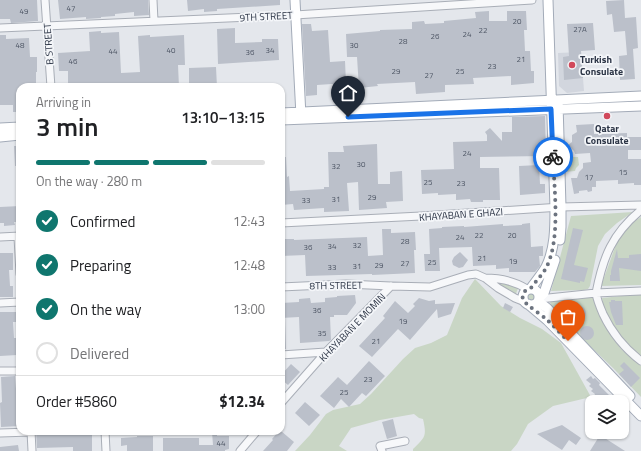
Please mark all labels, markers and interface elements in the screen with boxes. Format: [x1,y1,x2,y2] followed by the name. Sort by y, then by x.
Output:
[67,2,75,14] house number: 47
[20,5,29,17] house number: 49
[239,8,294,25] street label: 9TH STREET
[513,15,522,27] house number: 20
[40,22,57,65] street label: B STREET
[573,23,587,35] house number: 27A
[479,24,487,36] house number: 22
[463,28,472,40] house number: 24
[431,30,440,42] house number: 26
[399,35,408,47] house number: 28
[16,39,25,51] house number: 48
[350,39,359,51] house number: 30
[167,44,176,56] house number: 40
[266,44,275,56] house number: 34
[109,45,118,57] house number: 44
[246,46,255,58] house number: 36
[580,52,623,79] place label: Turkish Consulate
[517,53,525,65] house number: 21
[69,55,78,67] house number: 46
[488,60,496,72] house number: 23
[567,60,577,70] marker: Turkish Consulate
[392,65,401,77] house number: 29
[456,65,465,77] house number: 25
[425,69,433,81] house number: 27
[331,76,365,117] pin
[337,82,359,104] icon: home
[36,92,91,112] text: Arriving in
[181,106,265,129] text: 13:10–13:15
[36,107,99,146] text: 3 min
[602,111,612,121] marker: Qatar Consulate
[586,121,629,148] place label: Qatar Consulate
[533,137,573,177] courier
[542,146,564,168] icon: bike
[463,147,472,159] house number: 24
[357,158,366,170] house number: 30
[332,160,340,172] house number: 32
[619,166,628,178] house number: 15
[36,171,142,191] text: On the way · 280 m
[585,171,593,183] house number: 17
[424,176,433,188] house number: 25
[457,177,465,189] house number: 23
[368,191,377,203] house number: 29
[332,193,340,205] house number: 31
[302,194,310,206] house number: 33
[419,204,504,225] street label: KHAYABAN E GHAZI
[36,210,58,232] icon: check
[70,210,135,233] text: Confirmed
[233,211,265,231] text: 12:43
[475,229,483,241] house number: 22
[508,229,517,241] house number: 20
[456,231,465,243] house number: 24
[401,235,410,247] house number: 28
[353,239,361,251] house number: 32
[328,240,337,252] house number: 34
[304,241,313,253] house number: 36
[478,252,486,264] house number: 21
[36,254,58,276] icon: check
[70,254,131,277] text: Preparing
[233,255,265,275] text: 12:48
[509,255,518,267] house number: 19
[428,256,437,268] house number: 25
[401,257,409,269] house number: 27
[375,259,384,271] house number: 29
[353,260,361,272] house number: 31
[328,261,336,273] house number: 33
[309,278,363,293] street label: 8TH STREET
[316,290,389,365] street label: KHAYABAN E MOMIN
[36,298,58,320] icon: check
[70,298,142,321] text: On the way
[233,299,265,319] text: 13:00
[551,300,585,341] pin
[313,304,322,316] house number: 36
[557,306,579,328] icon: bag
[399,315,408,327] house number: 19
[318,327,327,339] house number: 35
[372,335,380,347] house number: 21
[70,342,129,365] text: Delivered
[364,373,372,385] house number: 23
[340,386,349,398] house number: 25
[36,390,117,413] text: Order #5860
[219,390,265,413] text: $12.34
[585,395,629,439] map controls
[585,395,629,439] button: layers
[217,437,226,449] house number: 44

